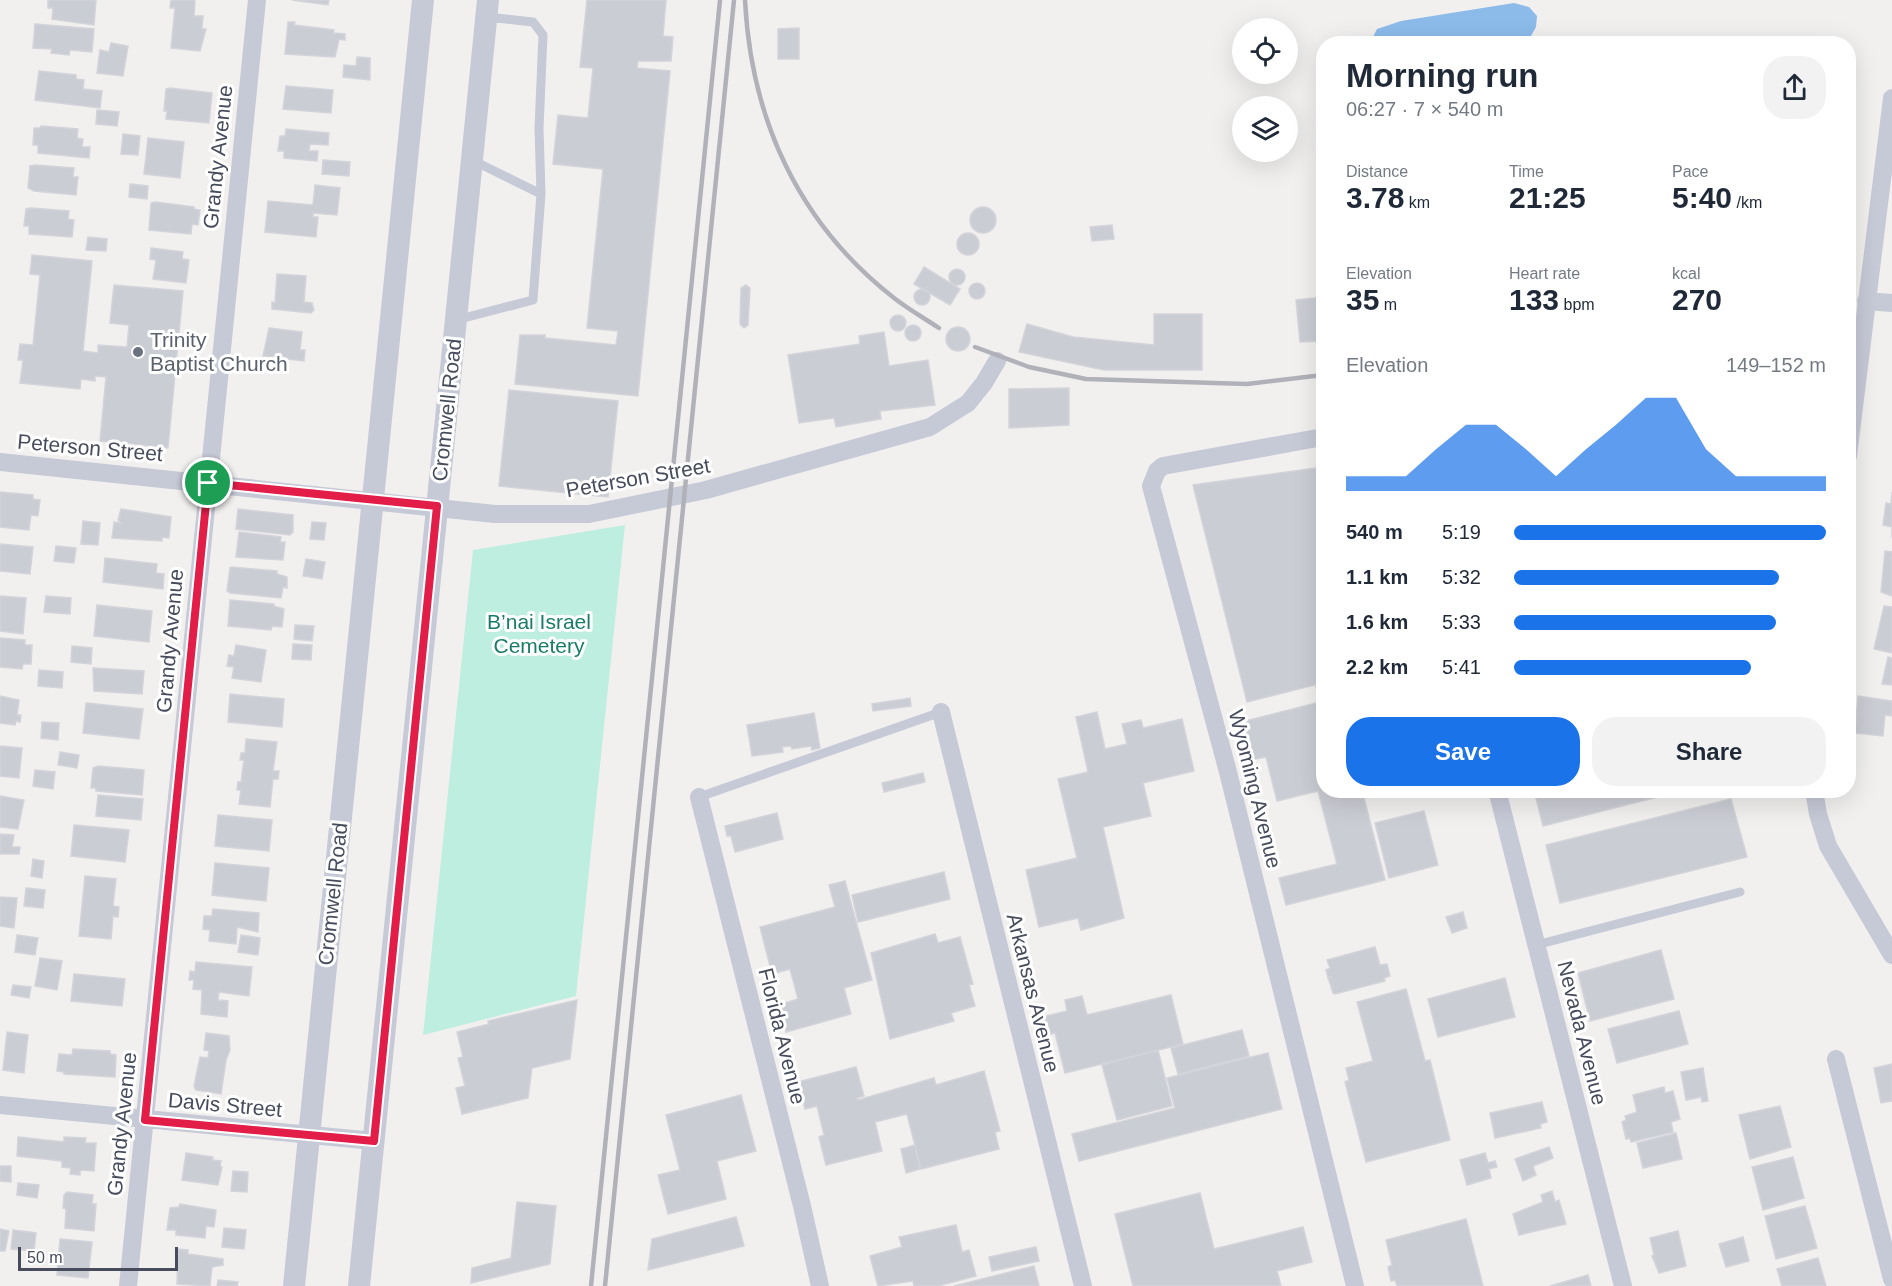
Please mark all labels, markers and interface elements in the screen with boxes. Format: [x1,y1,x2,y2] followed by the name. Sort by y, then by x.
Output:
[1232,18,1298,162] map controls
[1232,18,1298,84] button: locate
[1763,56,1826,119] button: share
[1346,57,1538,94] text: Morning run
[199,84,236,230] street label: Grandy Avenue
[1232,96,1298,162] button: layers
[1346,98,1503,120] text: 06:27 · 7 × 540 m
[1346,163,1408,180] text: Distance
[1509,163,1544,180] text: Time
[1672,163,1708,180] text: Pace
[1346,181,1404,214] text: 3.78
[1509,181,1586,214] text: 21:25
[1672,181,1732,214] text: 5:40
[1404,194,1430,211] text: km
[1732,194,1762,211] text: /km
[1346,265,1412,282] text: Elevation
[1509,265,1580,282] text: Heart rate
[1672,265,1700,282] text: kcal
[1346,283,1379,316] text: 35
[1509,283,1559,316] text: 133
[1672,283,1722,316] text: 270
[1379,296,1397,313] text: m
[1559,296,1595,313] text: bpm
[150,328,288,375] place label: Trinity Baptist Church
[428,337,465,483] street label: Cromwell Road
[131,345,145,359] marker: Trinity Baptist Church
[1346,354,1428,376] text: Elevation
[1726,354,1826,376] text: 149–152 m
[16,430,164,465] street label: Peterson Street
[564,453,712,502] street label: Peterson Street
[182,457,233,508] pin
[191,466,224,499] icon: arrive
[1346,521,1403,543] text: 540 m
[1442,521,1481,543] text: 5:19
[1346,566,1408,588] text: 1.1 km
[1442,566,1481,588] text: 5:32
[152,568,187,714] street label: Grandy Avenue
[487,610,591,657] park label: B’nai Israel Cemetery
[1346,611,1408,633] text: 1.6 km
[1442,611,1481,633] text: 5:33
[1346,656,1408,678] text: 2.2 km
[1442,656,1481,678] text: 5:41
[1225,707,1286,871] street label: Wyoming Avenue
[1346,717,1580,786] button: Save
[1592,717,1826,786] button: Share
[314,821,351,967] street label: Cromwell Road
[1003,911,1064,1075] street label: Arkansas Avenue
[1553,958,1612,1107] street label: Nevada Avenue
[754,965,811,1106] street label: Florida Avenue
[103,1051,140,1197] street label: Grandy Avenue
[167,1088,283,1121] street label: Davis Street
[18,1244,178,1272] scale bar
[27,1249,63,1266] text: 50 m

